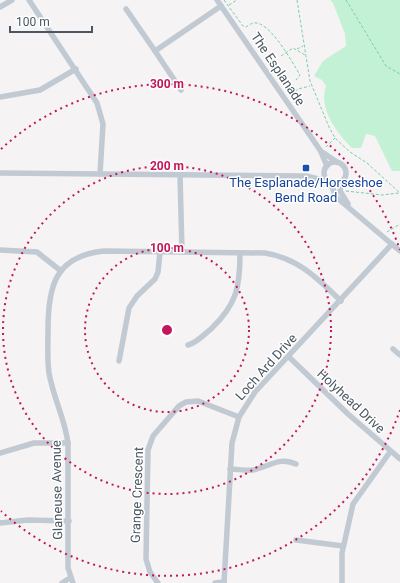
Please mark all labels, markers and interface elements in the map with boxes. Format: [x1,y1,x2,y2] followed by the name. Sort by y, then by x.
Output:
[10,8,92,34] scale bar
[16,15,50,29] text: 100 m
[248,30,308,109] street label: The Esplanade
[150,77,184,91] text: 300 m
[150,159,184,173] text: 200 m
[301,163,311,173] marker: The Esplanade/Horseshoe Bend Road
[229,175,383,205] place label: The Esplanade/Horseshoe Bend Road
[150,241,184,255] text: 100 m
[160,323,174,337] centre of rings
[232,331,300,403] street label: Loch Ard Drive
[314,366,388,436] street label: Holyhead Drive
[49,440,65,540] street label: Glaneuse Avenue
[128,447,146,543] street label: Grange Crescent

